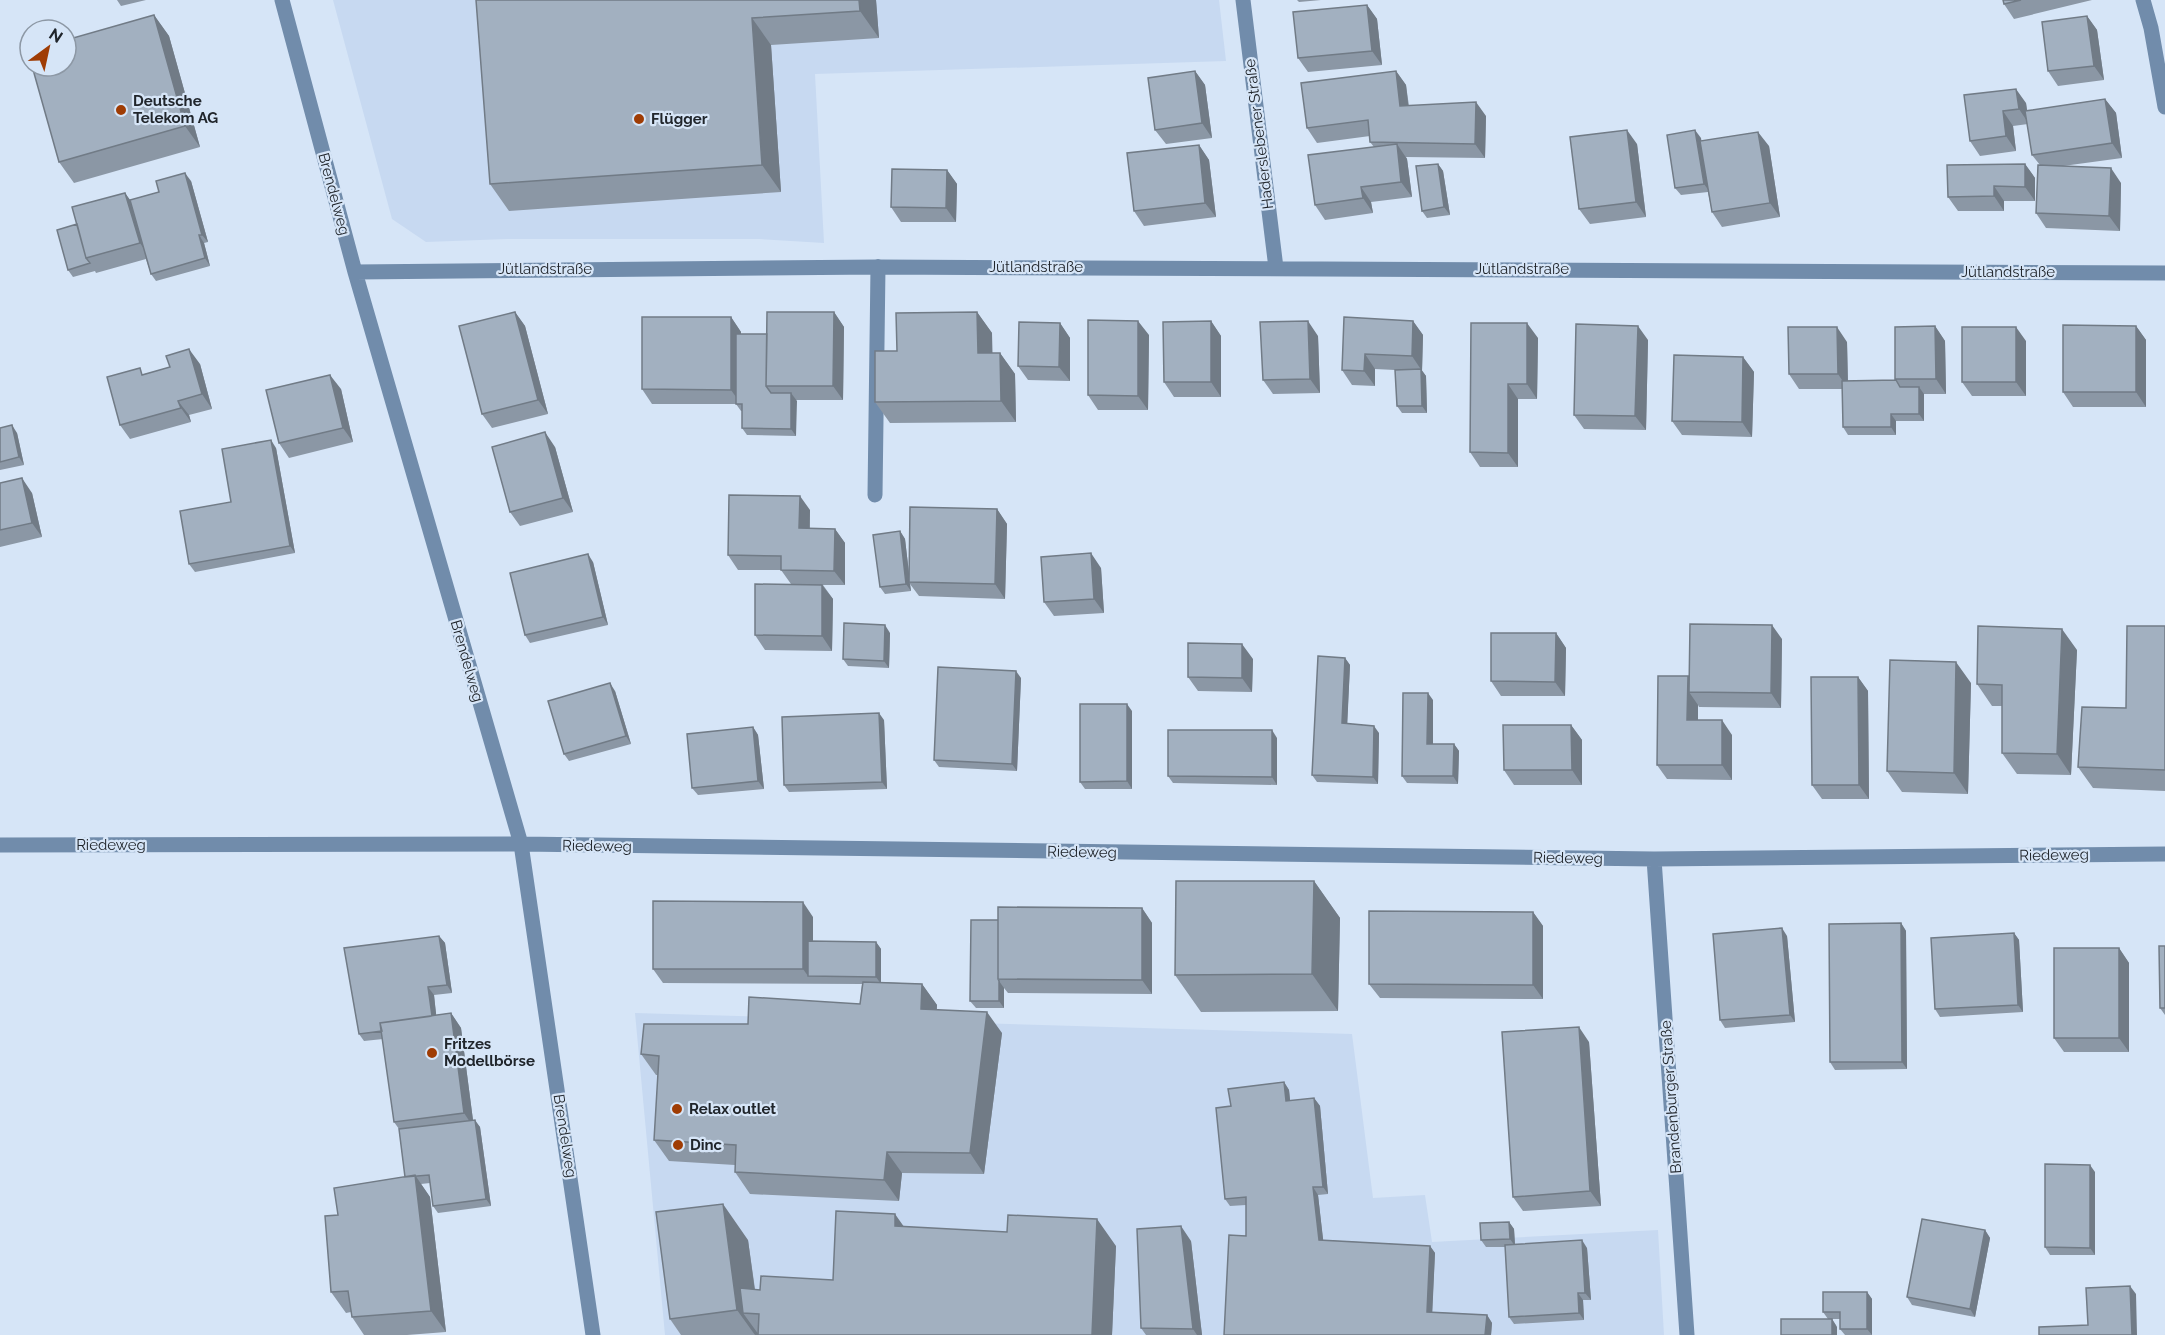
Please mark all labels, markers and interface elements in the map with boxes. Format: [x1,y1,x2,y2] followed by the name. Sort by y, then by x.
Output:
[18,18,78,78] north arrow
[46,25,66,47] text: N
[1241,58,1277,210] street label: Haderslebener Straße
[133,92,218,127] place label: Deutsche Telekom AG
[114,103,128,117] marker: Deutsche Telekom AG
[651,110,708,128] place label: Flügger
[632,112,646,126] marker: Flügger
[314,151,354,237] street label: Brendelweg
[989,258,1083,276] street label: Jütlandstraße
[498,260,592,278] street label: Jütlandstraße
[1475,260,1569,278] street label: Jütlandstraße
[1961,263,2055,281] street label: Jütlandstraße
[447,618,487,704] street label: Brendelweg
[76,836,146,854] street label: Riedeweg
[562,836,632,856] street label: Riedeweg
[1047,842,1117,862] street label: Riedeweg
[2019,845,2089,865] street label: Riedeweg
[1533,848,1603,868] street label: Riedeweg
[1657,1020,1685,1174] street label: Brandenburger Straße
[444,1035,535,1070] place label: Fritzes Modellbörse
[425,1046,439,1060] marker: Fritzes Modellbörse
[549,1093,581,1179] street label: Brendelweg
[689,1100,776,1118] place label: Relax outlet
[670,1102,684,1116] marker: Relax outlet
[690,1136,723,1154] place label: Dinc
[671,1138,685,1152] marker: Dinc

